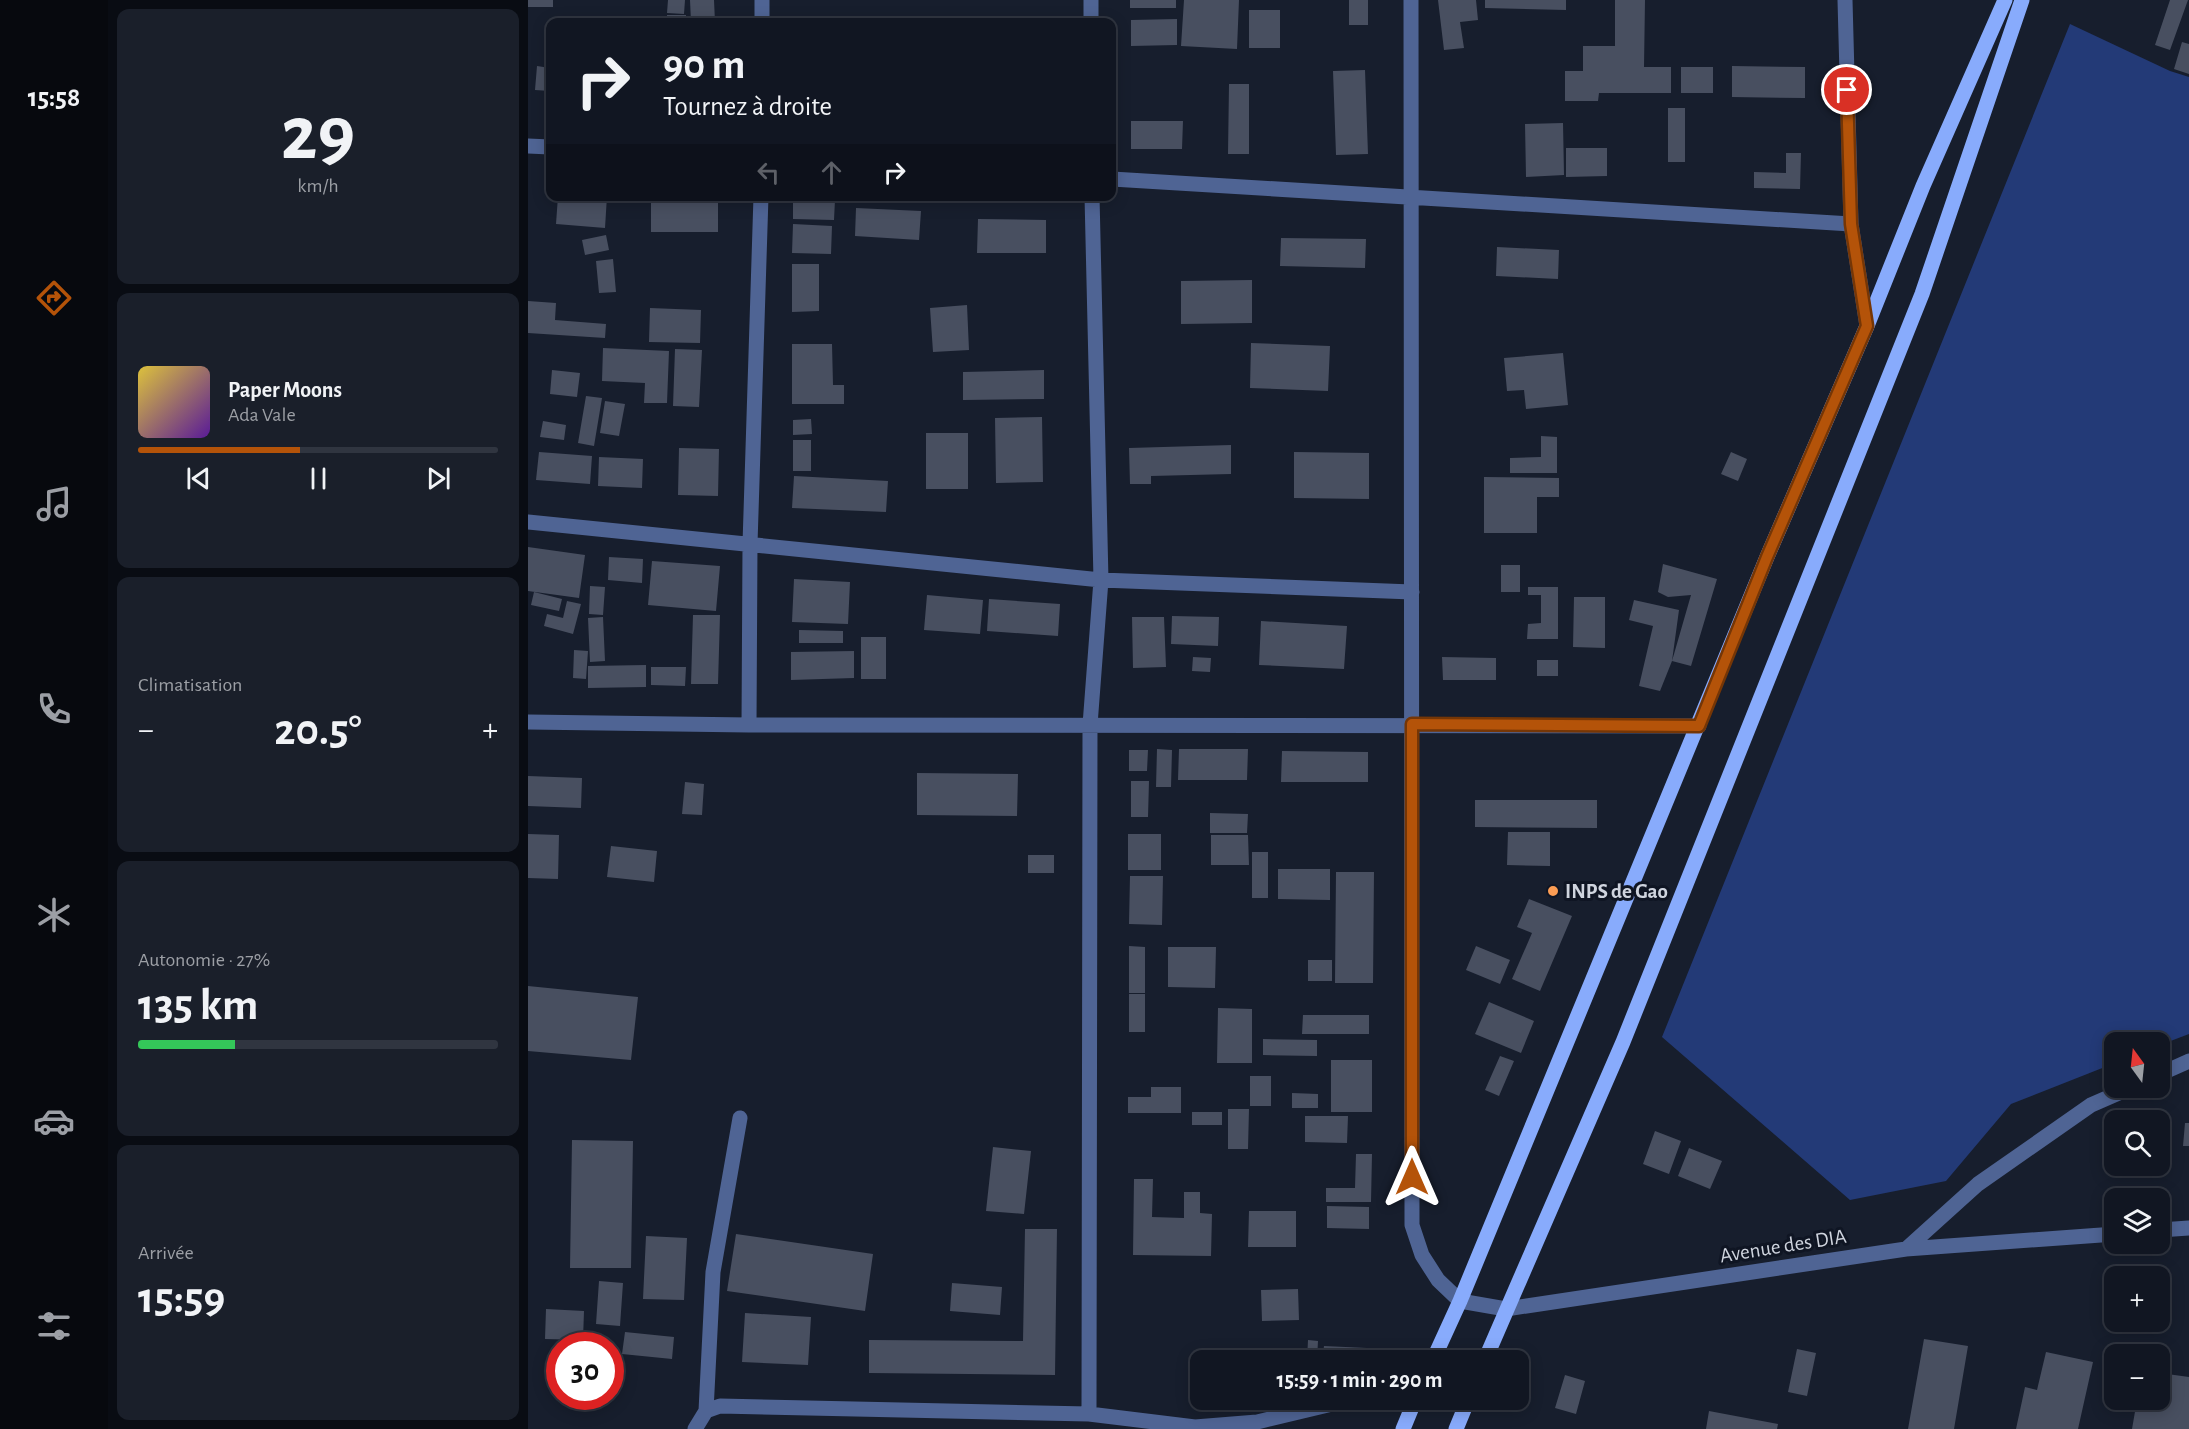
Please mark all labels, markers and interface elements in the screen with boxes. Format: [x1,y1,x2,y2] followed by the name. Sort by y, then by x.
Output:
[564,42,642,120] icon: right
[663,44,745,86] text: 90 m
[1821,64,1872,115] pin
[1830,73,1863,106] icon: arrive
[28,84,80,111] text: 15:58
[663,93,832,120] text: Tournez à droite
[281,96,355,174] text: 29
[752,156,785,189] icon: left
[815,156,848,189] icon: ahead
[878,156,911,189] icon: right
[297,176,339,196] text: km/h
[33,277,75,319] icon: directions
[228,379,342,401] text: Paper Moons
[228,405,296,425] text: Ada Vale
[182,462,215,495] icon: previous
[302,462,335,495] icon: pause
[422,462,455,495] icon: next
[33,483,75,525] icon: music
[138,675,242,695] text: Climatisation
[33,688,75,730] icon: phone
[274,708,362,753] text: 20.5°
[138,714,154,747] text: −
[482,714,498,747] text: +
[1565,881,1668,902] place label: INPS de Gao
[1546,884,1560,898] marker: INPS de Gao
[33,894,75,936] icon: climate
[138,950,270,970] text: Autonomie · 27%
[138,983,258,1028] text: 135 km
[2104,1032,2170,1098] north arrow
[2104,1032,2170,1410] map controls
[33,1100,75,1142] icon: car
[2104,1110,2170,1176] button: search
[1380,1145,1444,1209] position arrow
[2104,1188,2170,1254] button: layers
[1718,1226,1848,1266] street label: Avenue des DIA
[138,1243,194,1263] text: Arrivée
[2104,1266,2170,1332] button: +
[138,1276,225,1321] text: 15:59
[33,1305,75,1347] icon: filters
[546,1332,624,1410] speed limit sign: 30
[2104,1344,2170,1410] button: −
[1277,1369,1442,1391] text: 15:59 · 1 min · 290 m

